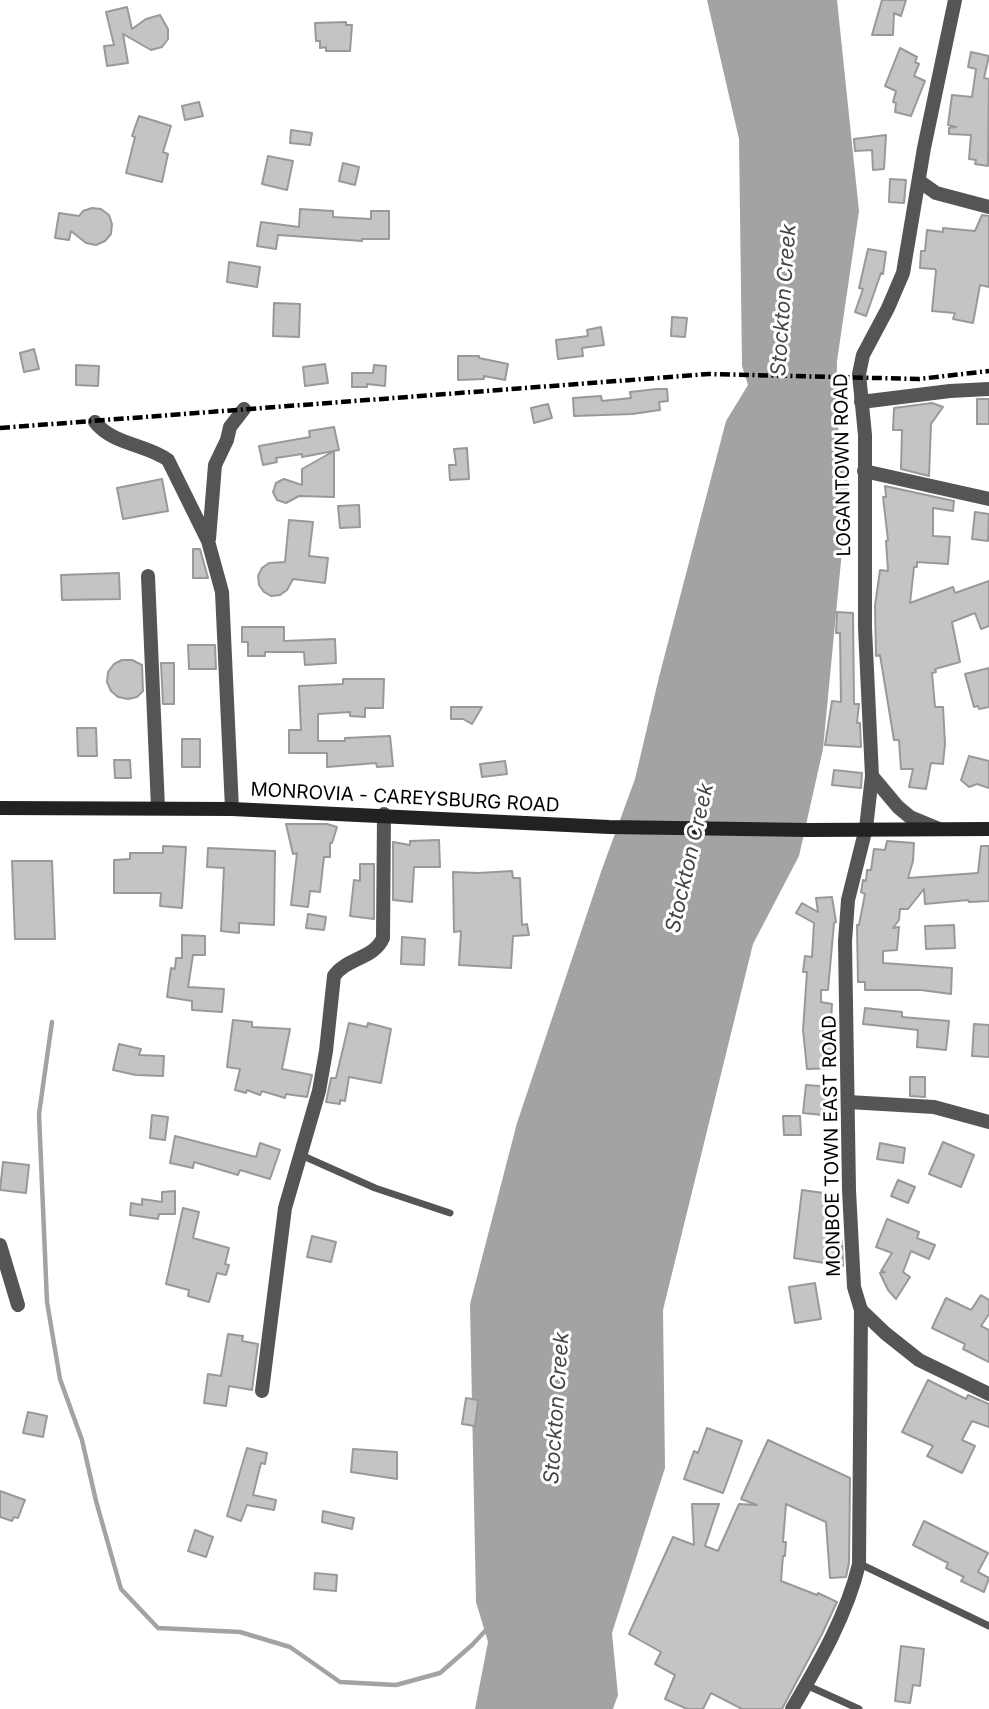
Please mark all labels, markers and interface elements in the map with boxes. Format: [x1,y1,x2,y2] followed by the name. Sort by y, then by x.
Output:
[766,223,802,377] water label: Stockton Creek
[830,373,856,557] street label: LOGANTOWN ROAD
[250,779,560,817] street label: MONROVIA - CAREYSBURG ROAD
[661,781,719,935] water label: Stockton Creek
[818,1015,846,1277] street label: MONBOE TOWN EAST ROAD
[539,1331,575,1485] water label: Stockton Creek

